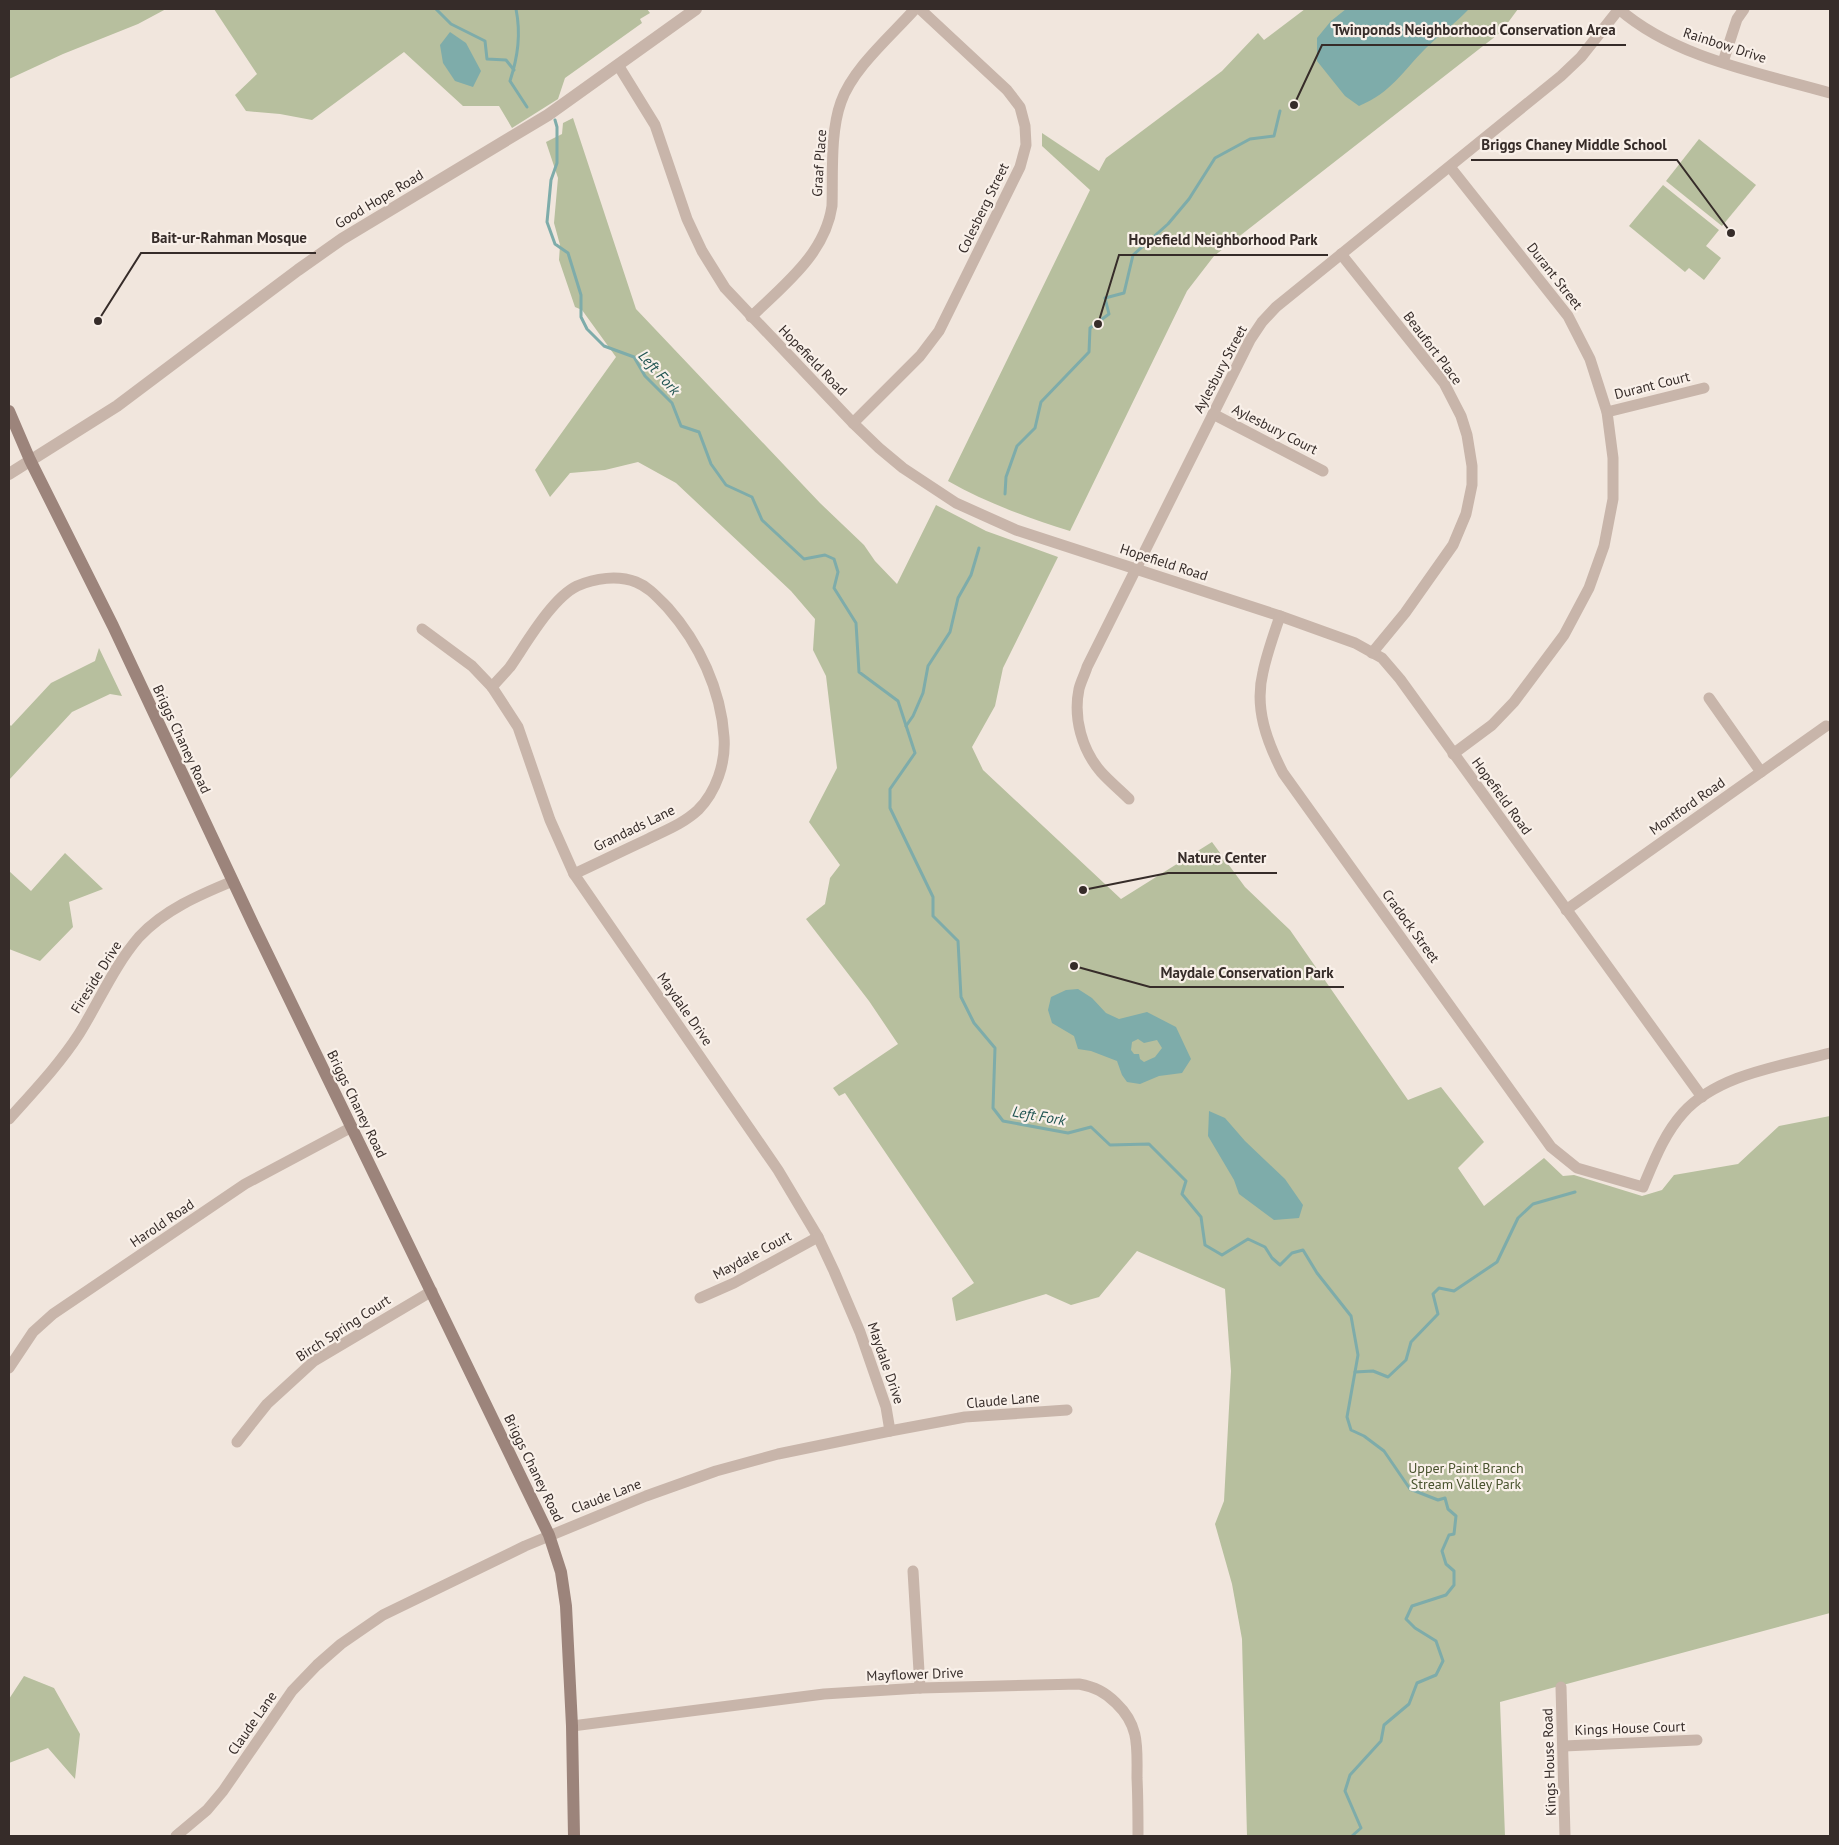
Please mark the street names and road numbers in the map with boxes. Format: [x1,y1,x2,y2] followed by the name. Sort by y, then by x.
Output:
[1681,23,1769,67] street label: Rainbow Drive
[808,129,830,197] street label: Graaf Place
[953,160,1013,256] street label: Colesberg Street
[332,166,426,232] street label: Good Hope Road
[1523,239,1587,313] street label: Durant Street
[1400,308,1466,388] street label: Beaufort Place
[775,321,851,399] street label: Hopefield Road
[1189,322,1251,416] street label: Aylesbury Street
[1612,367,1692,403] street label: Durant Court
[1229,400,1321,458] street label: Aylesbury Court
[1118,539,1210,585] street label: Hopefield Road
[149,682,215,796] street label: Briggs Chaney Road
[1468,754,1536,838] street label: Hopefield Road
[1646,773,1728,839] street label: Montford Road
[590,801,678,855] street label: Grandads Lane
[1378,886,1444,967] street label: Cradock Street
[67,937,125,1017] street label: Fireside Drive
[653,969,717,1049] street label: Maydale Drive
[323,1047,391,1161] street label: Briggs Chaney Road
[126,1195,198,1251] street label: Harold Road
[710,1227,795,1283] street label: Maydale Court
[292,1291,394,1365] street label: Birch Spring Court
[864,1320,908,1406] street label: Maydale Drive
[966,1388,1040,1412] street label: Claude Lane
[500,1411,568,1525] street label: Briggs Chaney Road
[568,1474,644,1518] street label: Claude Lane
[866,1663,964,1685] street label: Mayflower Drive
[224,1688,280,1758] street label: Claude Lane
[1538,1708,1560,1816] street label: Kings House Road
[1574,1717,1686,1739] street label: Kings House Court

